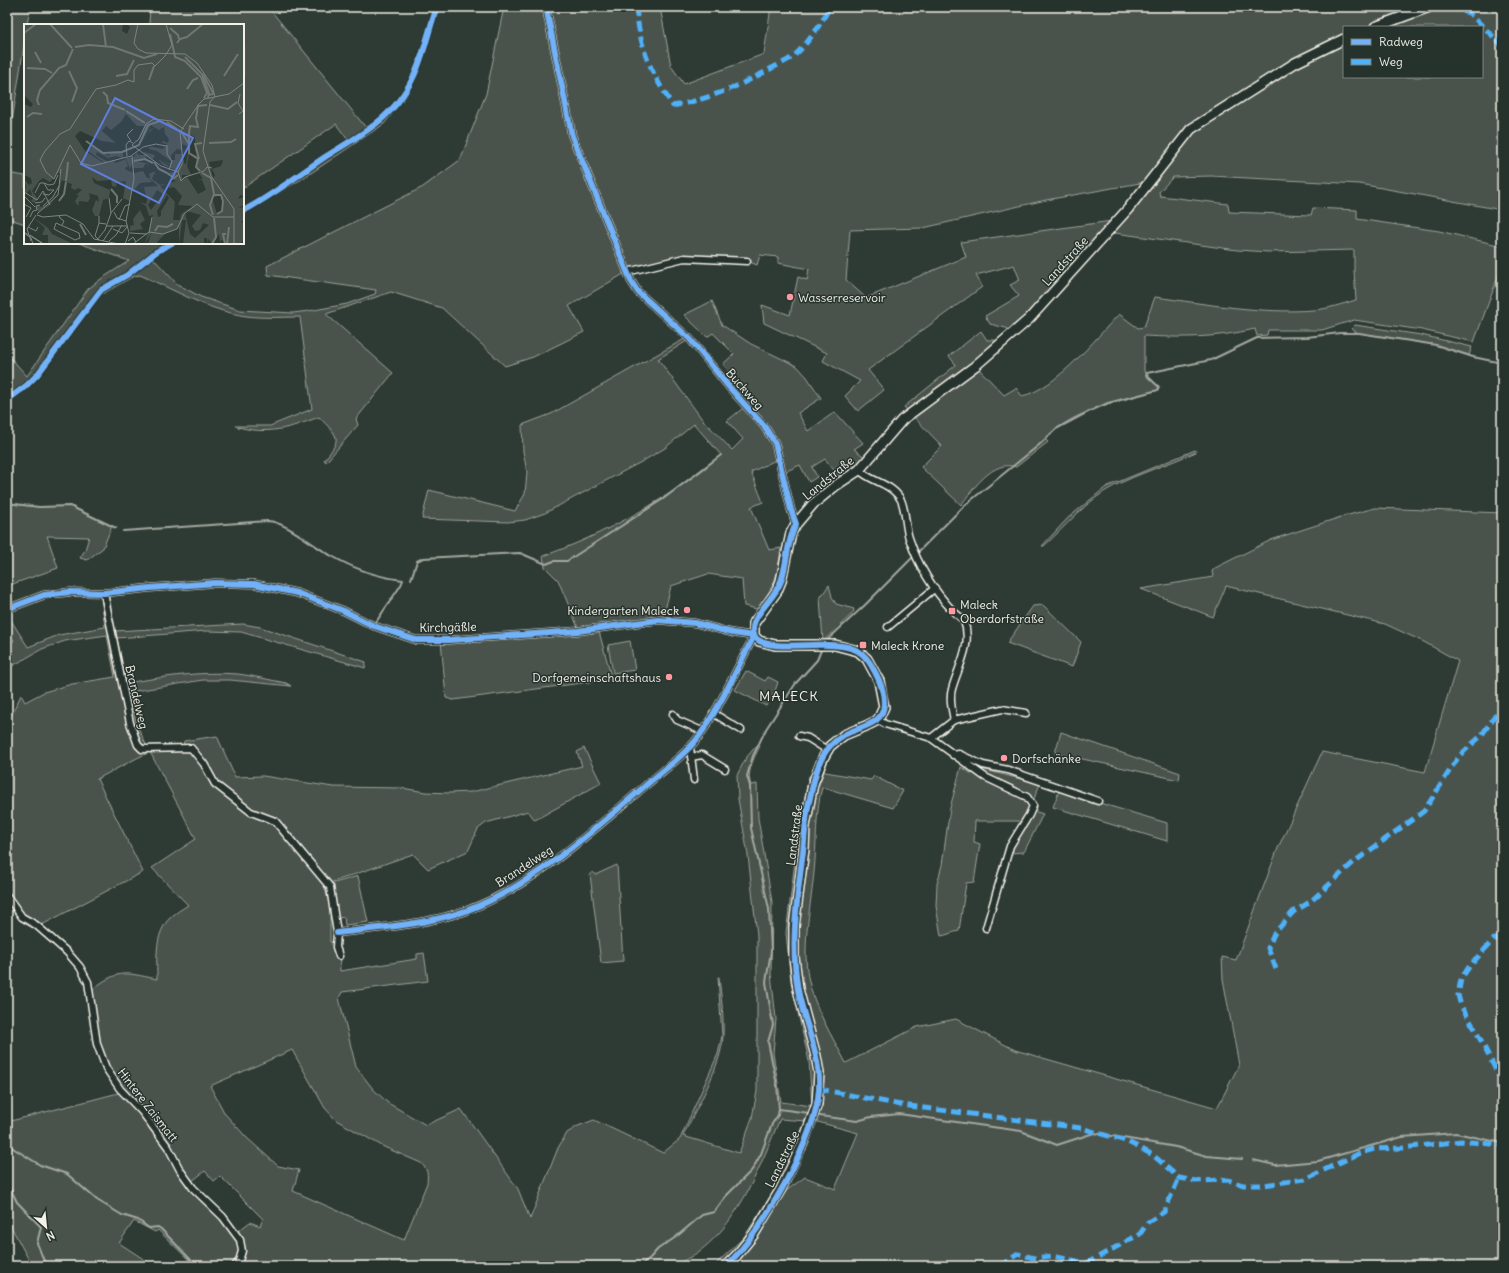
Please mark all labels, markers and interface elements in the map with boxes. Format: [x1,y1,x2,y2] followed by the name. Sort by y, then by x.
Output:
[24,24,244,244] inset map
[1343,26,1483,78] legend
[1379,34,1423,49] text: Radweg
[1379,54,1403,69] text: Weg
[1039,233,1091,289] street label: Landstraße
[798,290,886,305] place label: Wasserreservoir
[785,292,795,302] marker: Wasserreservoir
[723,365,767,413] street label: Buckweg
[799,453,857,503] street label: Landstraße
[960,597,1044,626] place label: Maleck Oberdorfstraße
[567,603,679,618] place label: Kindergarten Maleck
[682,605,692,615] marker: Kindergarten Maleck
[947,606,957,616] marker: Maleck Oberdorfstraße
[419,619,477,635] street label: Kirchgäßle
[871,638,944,653] place label: Maleck Krone
[858,640,868,650] marker: Maleck Krone
[122,664,152,730] street label: Brandelweg
[532,670,661,685] place label: Dorfgemeinschaftshaus
[664,672,674,682] marker: Dorfgemeinschaftshaus
[759,687,819,705] district label: MALECK
[1012,751,1081,766] place label: Dorfschänke
[999,753,1009,763] marker: Dorfschänke
[783,804,805,866] street label: Landstraße
[493,842,555,890] street label: Brandelweg
[115,1065,181,1145] street label: Hintere Zaismatt
[762,1128,802,1190] street label: Landstraße
[26,1207,66,1247] north arrow
[44,1228,57,1244] text: N

